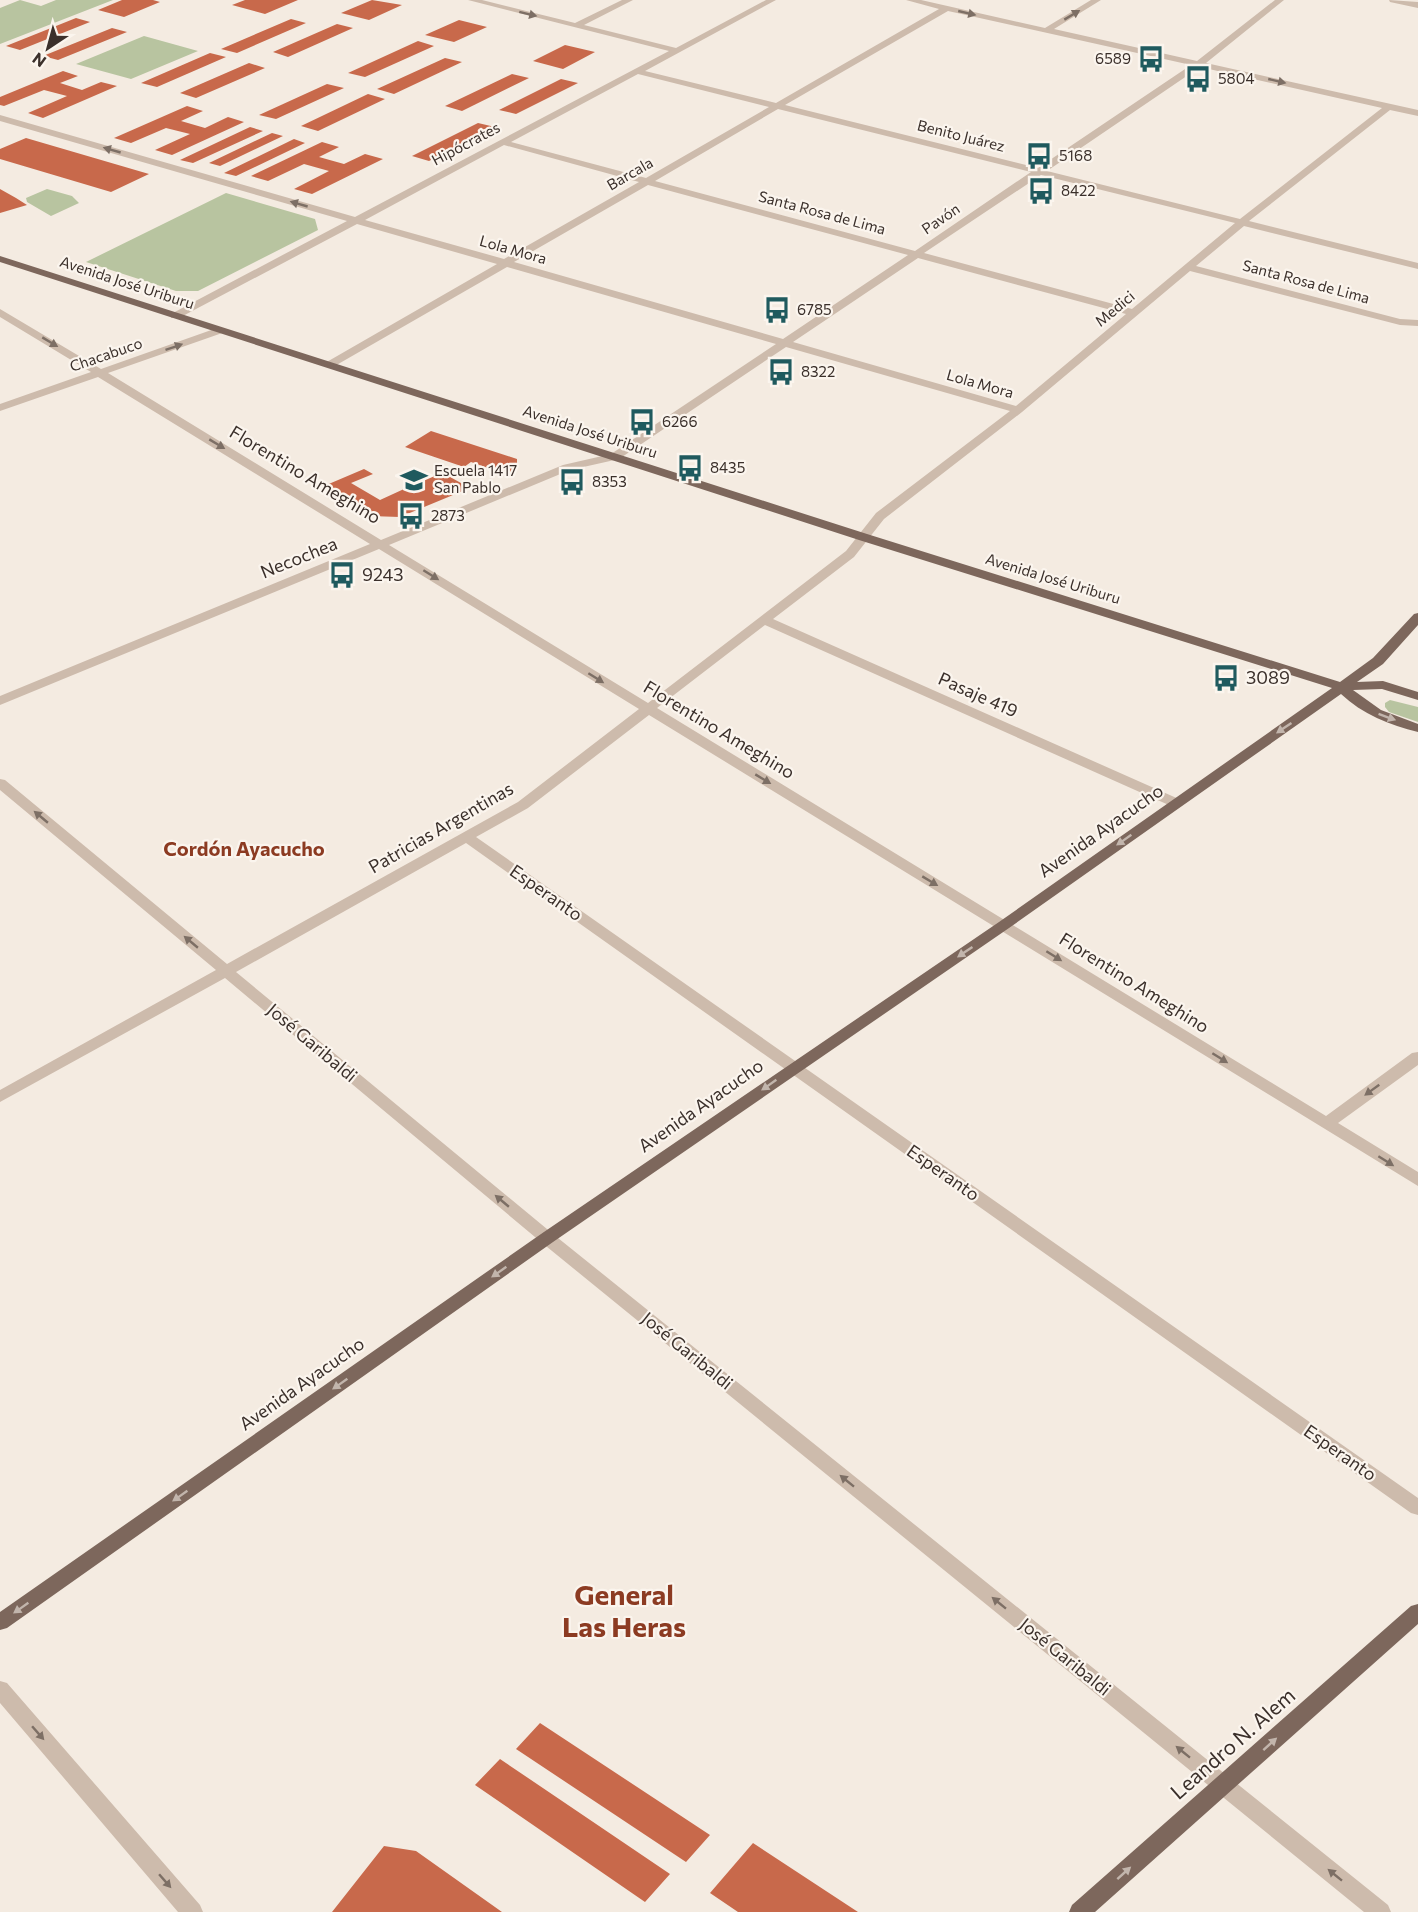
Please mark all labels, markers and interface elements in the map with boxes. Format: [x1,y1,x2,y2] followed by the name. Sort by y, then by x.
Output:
[958,8,976,18] one-way arrow
[519,10,538,20] one-way arrow
[1064,10,1080,21] one-way arrow
[18,18,78,78] north arrow
[1136,44,1166,74] bus stop icon: 6589
[28,49,49,72] text: N
[1095,49,1131,67] place label: 6589
[1183,64,1213,94] bus stop icon: 5804
[1218,69,1255,87] place label: 5804
[1267,77,1286,87] one-way arrow
[916,115,1007,155] street label: Benito Juárez
[428,118,503,169] street label: Hipócrates
[1024,141,1054,171] bus stop icon: 5168
[102,145,120,154] one-way arrow
[1059,146,1092,164] place label: 5168
[603,153,656,193] street label: Barcala
[1026,176,1056,206] bus stop icon: 8422
[1061,181,1096,199] place label: 8422
[757,186,888,238] street label: Santa Rosa de Lima
[290,199,308,208] one-way arrow
[918,199,963,237] street label: Pavón
[478,231,549,267] street label: Lola Mora
[58,252,197,312] street label: Avenida José Uriburu
[1241,255,1372,307] street label: Santa Rosa de Lima
[1091,287,1138,330] street label: Medici
[762,295,792,325] bus stop icon: 6785
[797,300,832,318] place label: 6785
[67,333,144,375] street label: Chacabuco
[42,337,59,347] one-way arrow
[165,342,183,351] one-way arrow
[766,357,796,387] bus stop icon: 8322
[801,362,835,380] place label: 8322
[945,365,1016,401] street label: Lola Mora
[521,401,660,461] street label: Avenida José Uriburu
[627,407,657,437] bus stop icon: 6266
[662,412,698,430] place label: 6266
[226,420,385,528] street label: Florentino Ameghino
[208,438,225,449] one-way arrow
[675,453,705,483] bus stop icon: 8435
[710,458,745,476] place label: 8435
[434,461,517,496] place label: Escuela 1417 San Pablo
[399,465,429,495] school or university icon: Escuela 1417 San Pablo
[557,467,587,497] bus stop icon: 8353
[592,472,627,490] place label: 8353
[396,501,426,531] bus stop icon: 2873
[431,506,465,524] place label: 2873
[257,532,340,582] street label: Necochea
[984,549,1123,607] street label: Avenida José Uriburu
[327,560,357,590] bus stop icon: 9243
[362,563,404,585] place label: 9243
[423,569,439,580] one-way arrow
[1211,663,1241,693] bus stop icon: 3089
[1246,666,1290,688] place label: 3089
[935,667,1022,721] street label: Pasaje 419
[588,672,604,683] one-way arrow
[640,675,799,783] street label: Florentino Ameghino
[1378,713,1396,723] one-way arrow
[1277,722,1293,734] one-way arrow
[755,774,771,785] one-way arrow
[364,777,517,878] street label: Patricias Argentinas
[1034,779,1167,882] street label: Avenida Ayacucho
[33,811,49,824] one-way arrow
[1117,834,1133,846] one-way arrow
[163,836,325,860] district label: Cordón Ayacucho
[506,859,587,925] street label: Esperanto
[922,875,938,886] one-way arrow
[1056,927,1213,1037] street label: Florentino Ameghino
[184,936,199,949] one-way arrow
[957,946,973,958] one-way arrow
[1046,950,1062,961] one-way arrow
[263,998,362,1086] street label: José Garibaldi
[1212,1053,1228,1064] one-way arrow
[634,1054,767,1157] street label: Avenida Ayacucho
[761,1079,777,1091] one-way arrow
[1364,1084,1380,1096] one-way arrow
[903,1139,984,1205] street label: Esperanto
[1378,1155,1394,1166] one-way arrow
[495,1195,510,1208] one-way arrow
[492,1266,508,1278] one-way arrow
[638,1307,738,1394] street label: José Garibaldi
[235,1332,368,1435] street label: Avenida Ayacucho
[332,1378,348,1390] one-way arrow
[1300,1419,1381,1485] street label: Esperanto
[839,1474,855,1487] one-way arrow
[173,1490,189,1502] one-way arrow
[562,1577,686,1643] district label: General Las Heras
[991,1597,1007,1610] one-way arrow
[13,1602,29,1614] one-way arrow
[1016,1613,1116,1700] street label: José Garibaldi
[1165,1682,1299,1804] street label: Leandro N. Alem
[31,1725,44,1740] one-way arrow
[1262,1738,1277,1751] one-way arrow
[1175,1746,1191,1759] one-way arrow
[1116,1866,1131,1880] one-way arrow
[1327,1870,1342,1882] one-way arrow
[158,1873,171,1888] one-way arrow

